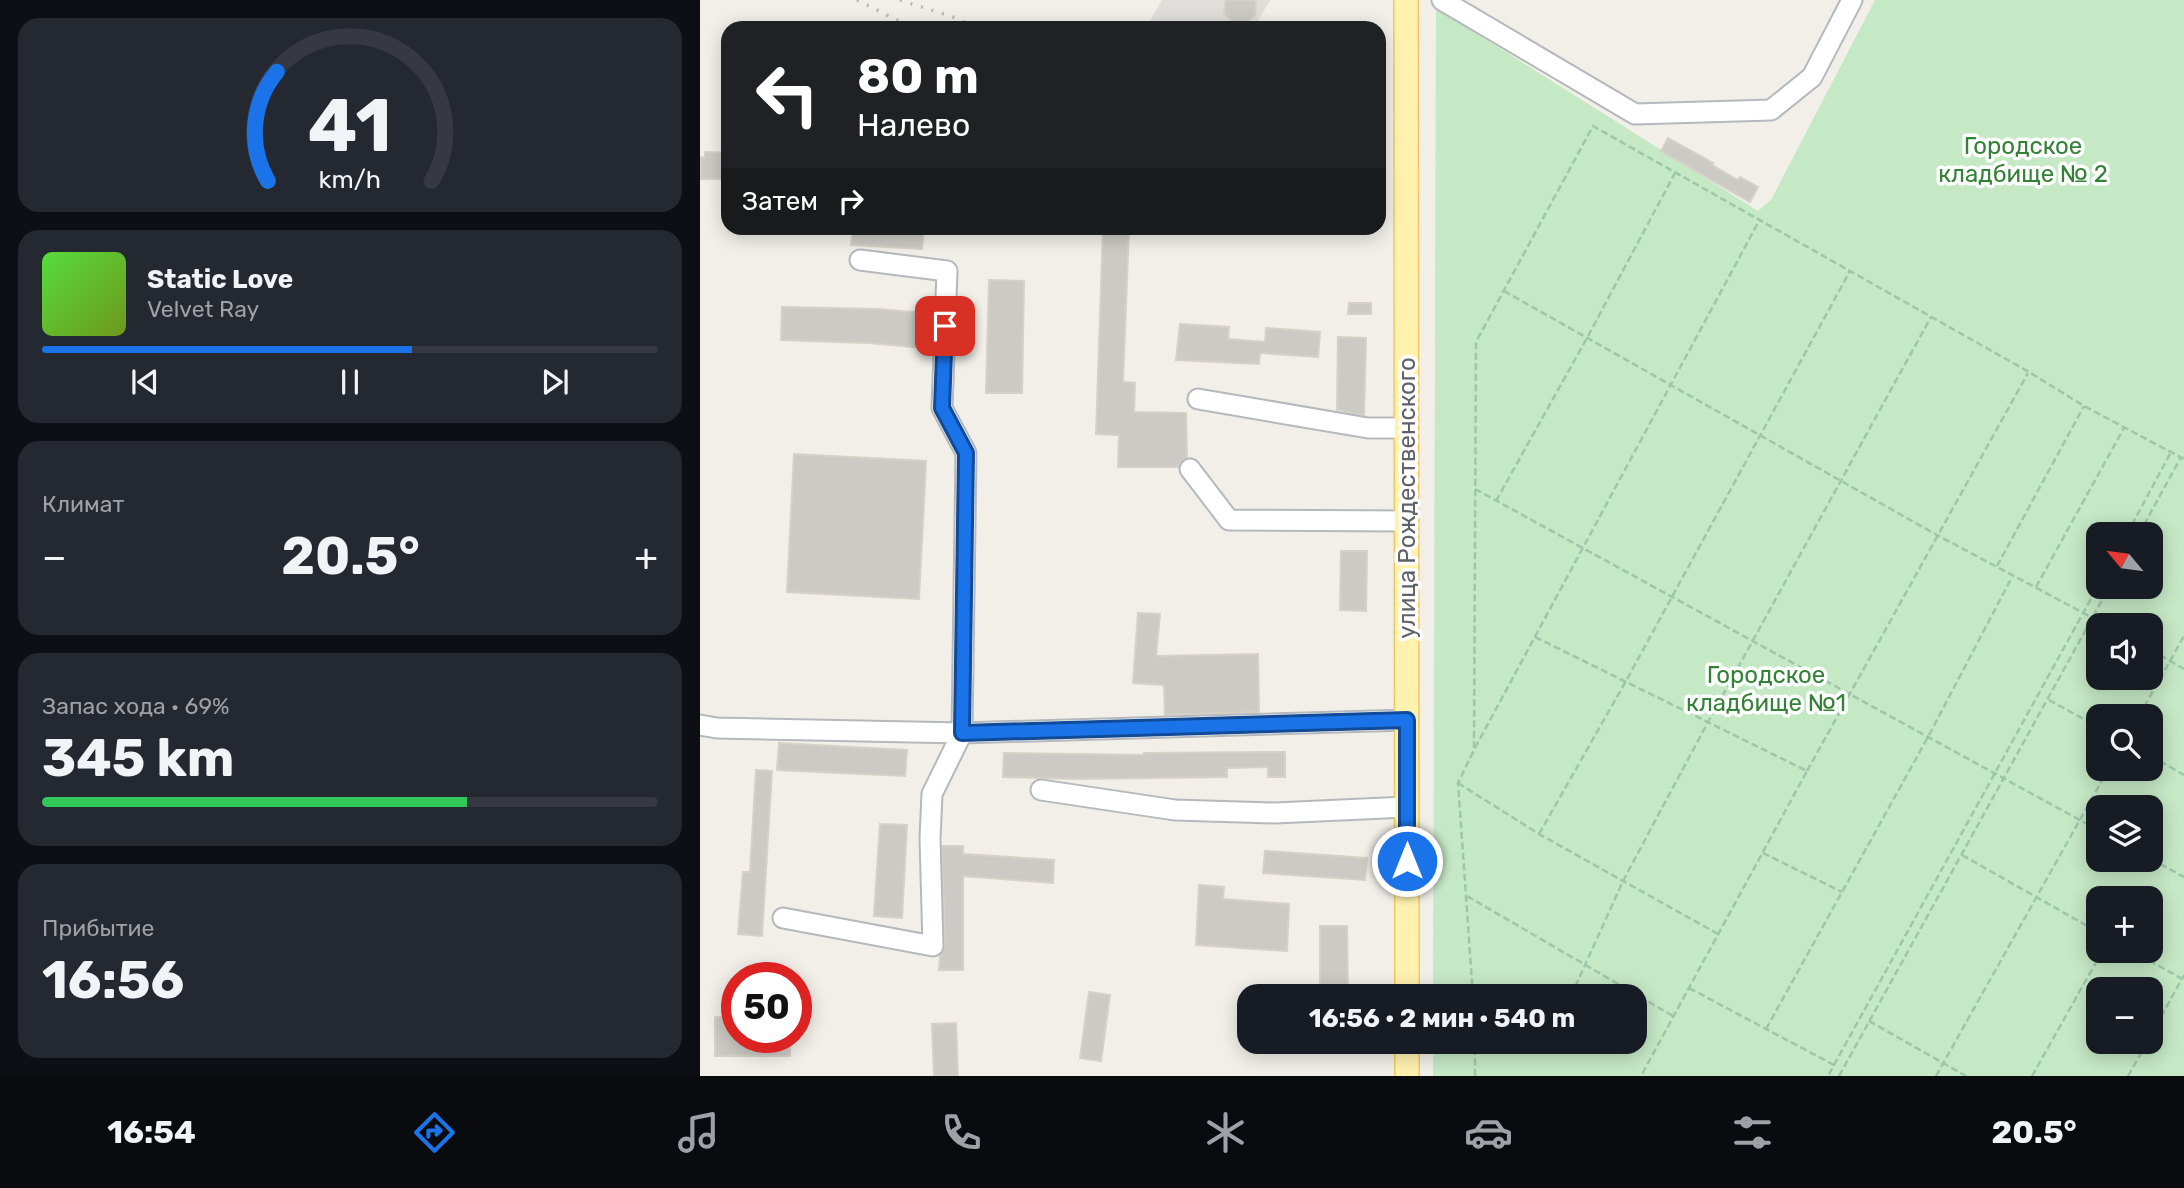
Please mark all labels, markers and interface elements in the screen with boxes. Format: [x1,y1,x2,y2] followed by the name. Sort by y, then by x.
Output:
[857,47,979,105] text: 80 m
[742,49,833,140] icon: left
[308,83,392,169] text: 41
[857,106,970,144] text: Налево
[1938,132,2108,188] park label: Городское кладбище № 2
[319,165,381,194] text: km/h
[832,182,870,220] icon: right
[742,186,818,217] text: Затем
[147,264,293,295] text: Static Love
[147,295,259,323] text: Velvet Ray
[915,296,975,356] pin
[926,307,964,345] icon: arrive
[1393,357,1421,639] street label: улица Рождественского
[126,363,164,401] icon: previous
[331,363,369,401] icon: pause
[536,363,574,401] icon: next
[42,490,124,518] text: Климат
[2086,522,2163,598] north arrow
[2086,522,2163,1054] map controls
[281,525,420,587] text: 20.5°
[42,534,67,580] text: −
[634,534,658,580] text: +
[2086,613,2163,690] button: sound
[1686,661,1846,717] park label: Городское кладбище №1
[42,692,230,720] text: Запас хода · 69%
[2086,704,2163,781] button: search
[42,727,235,789] text: 345 km
[2086,795,2163,872] button: layers
[1370,824,1444,898] position arrow
[2086,886,2163,963] button: +
[42,914,154,942] text: Прибытие
[42,949,184,1011] text: 16:56
[721,962,812,1053] speed limit sign: 50
[2086,977,2163,1054] button: −
[1309,1003,1575,1034] text: 16:56 · 2 мин · 540 m
[410,1108,459,1157] icon: directions
[674,1108,723,1157] icon: music
[937,1108,986,1157] icon: phone
[1201,1108,1250,1157] icon: climate
[1464,1108,1513,1157] icon: car
[1728,1108,1777,1157] icon: filters
[107,1113,196,1151] text: 16:54
[1991,1113,2077,1151] text: 20.5°

